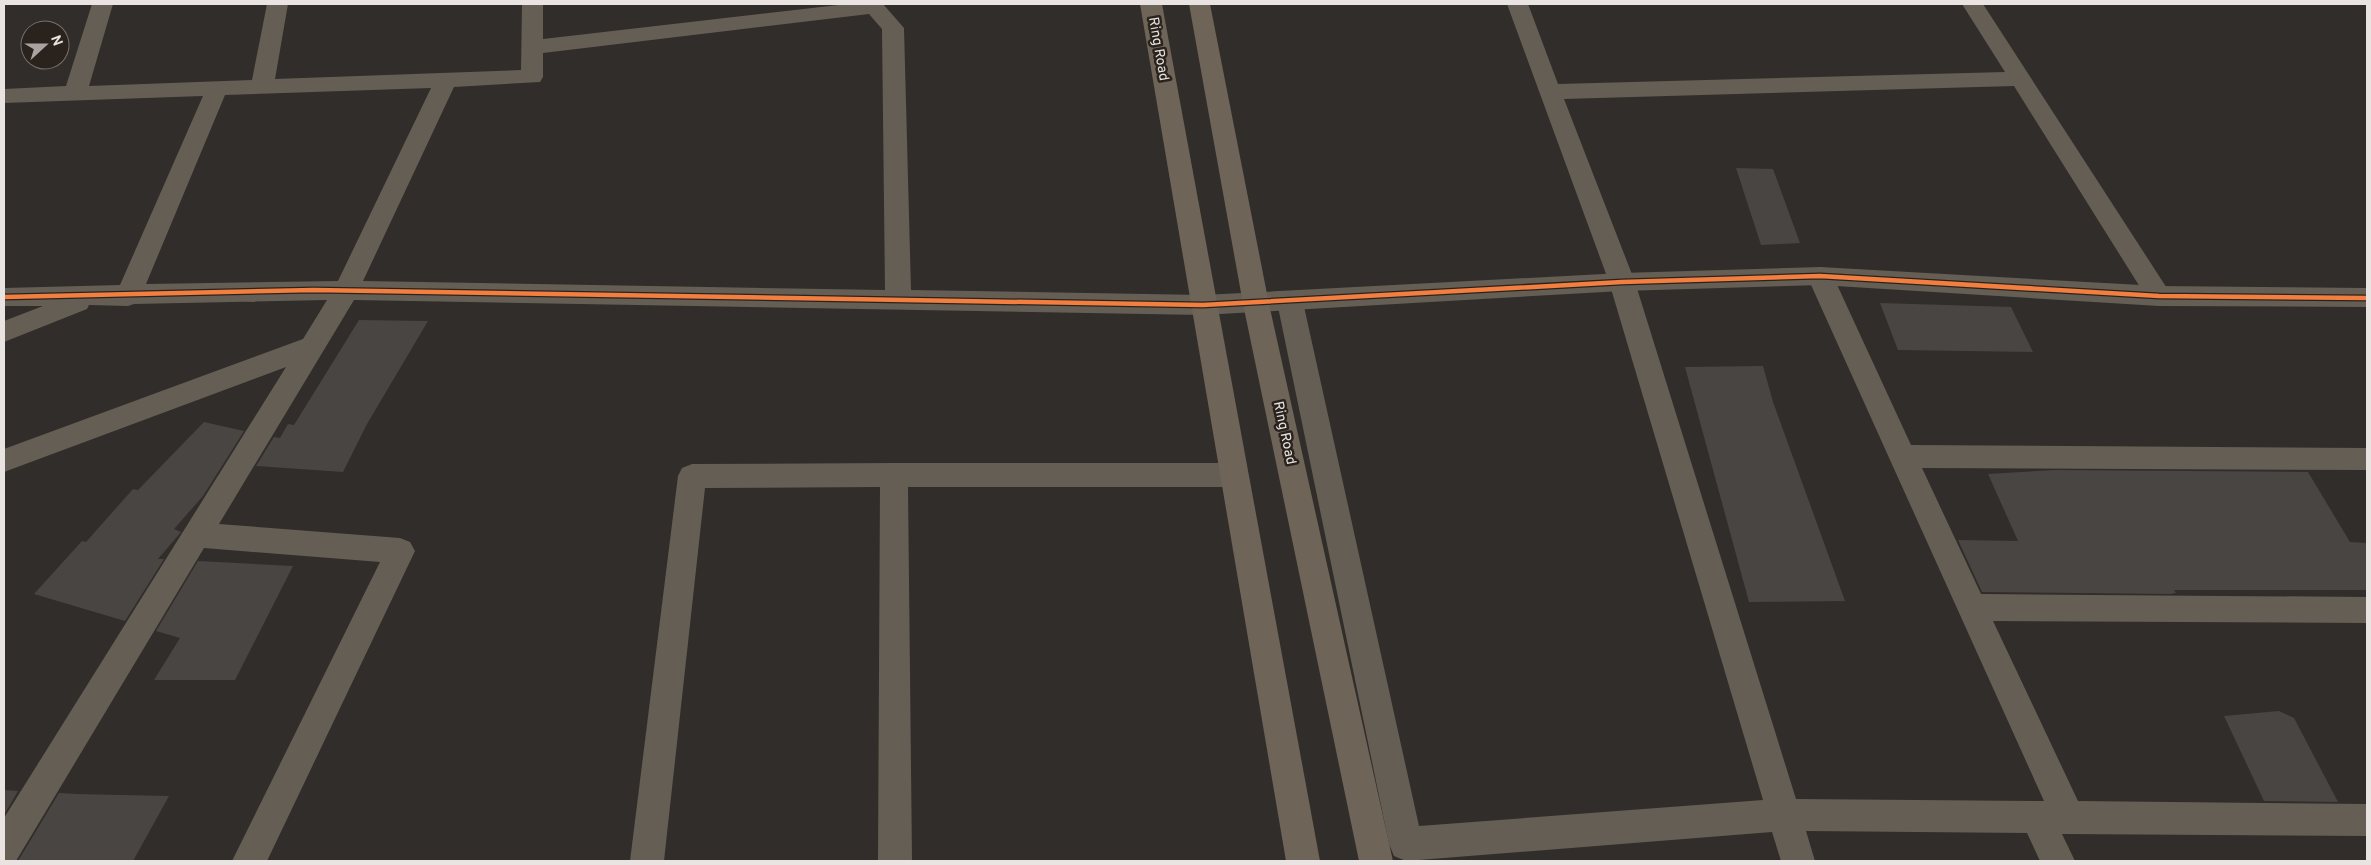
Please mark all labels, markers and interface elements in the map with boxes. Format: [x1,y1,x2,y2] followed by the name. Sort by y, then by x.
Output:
[1144,16,1172,82] street label: Ring Road
[20,20,70,70] north arrow
[46,33,65,49] text: N
[1269,400,1299,466] street label: Ring Road

